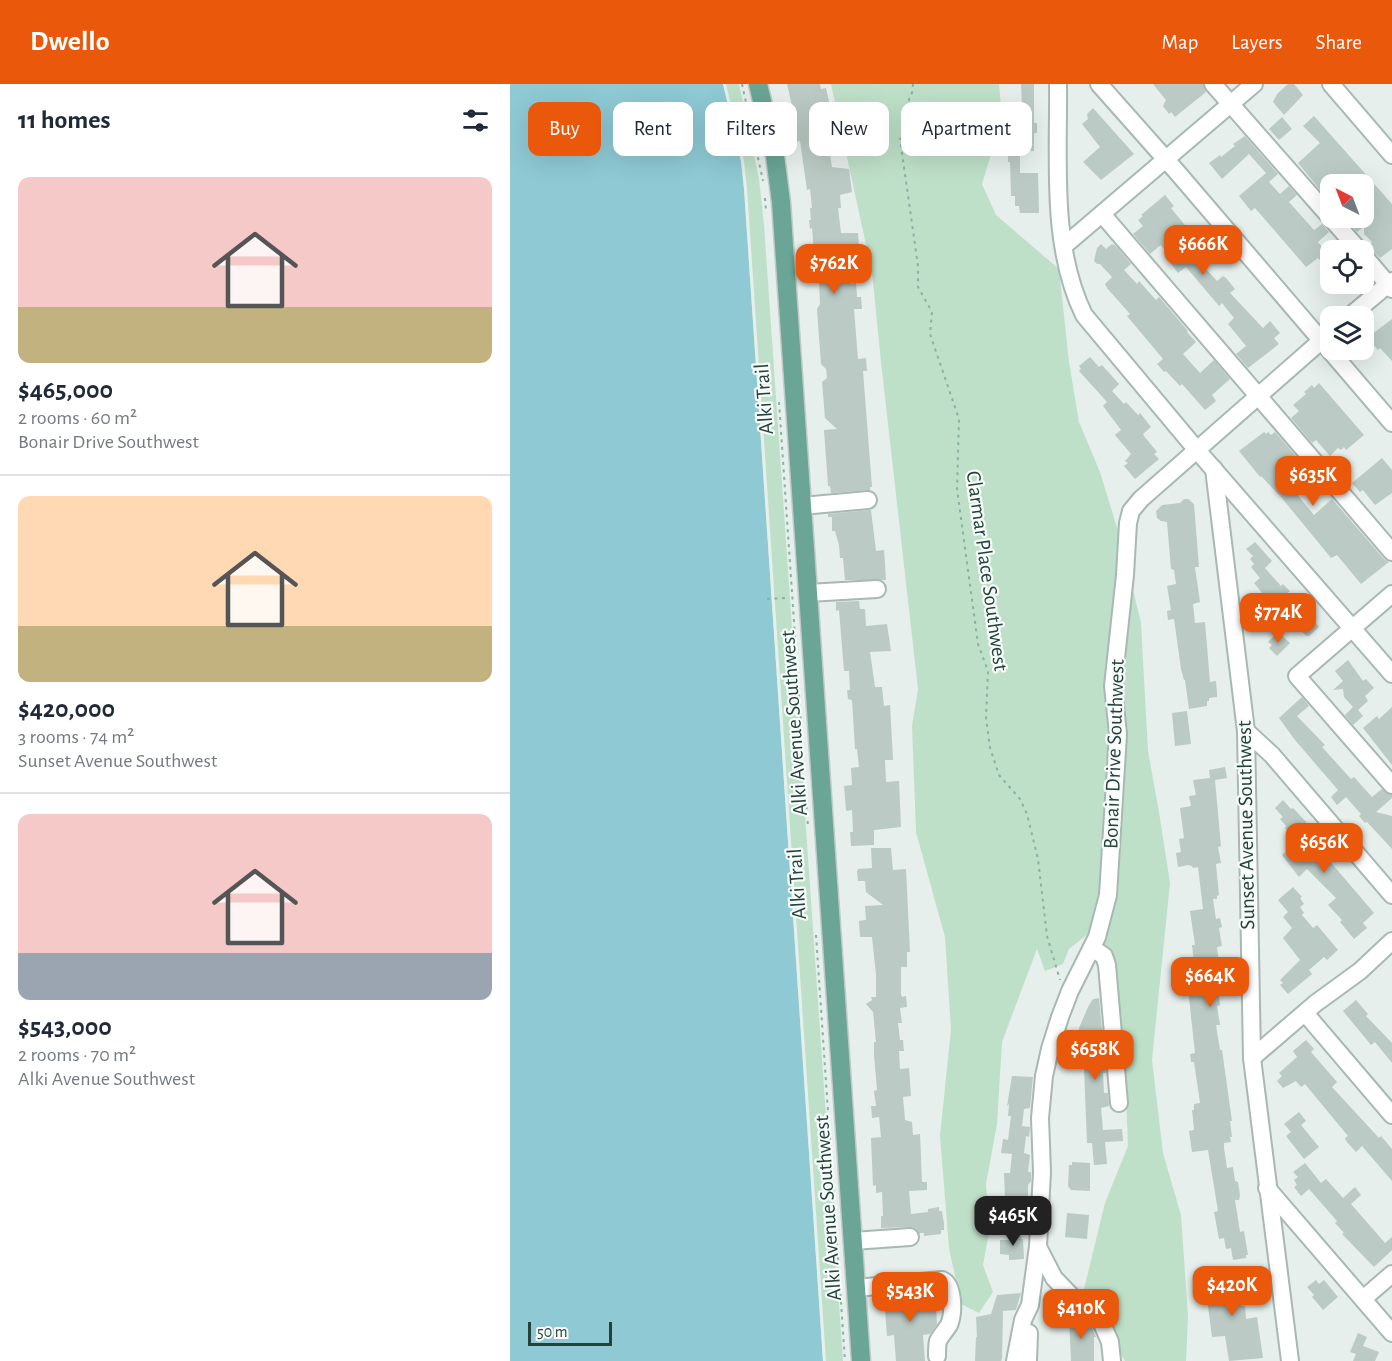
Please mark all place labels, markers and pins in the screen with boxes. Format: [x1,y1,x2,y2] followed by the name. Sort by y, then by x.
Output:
[1161,225,1245,276] pin: $666K
[792,244,876,295] pin: $762K
[1271,456,1355,507] pin: $635K
[1236,593,1320,644] pin: $774K
[1282,823,1366,874] pin: $656K
[1168,957,1252,1008] pin: $664K
[1053,1030,1137,1081] pin: $658K
[971,1196,1055,1247] pin: $465K
[1190,1266,1274,1317] pin: $420K
[868,1272,952,1323] pin: $543K
[1039,1289,1123,1340] pin: $410K

